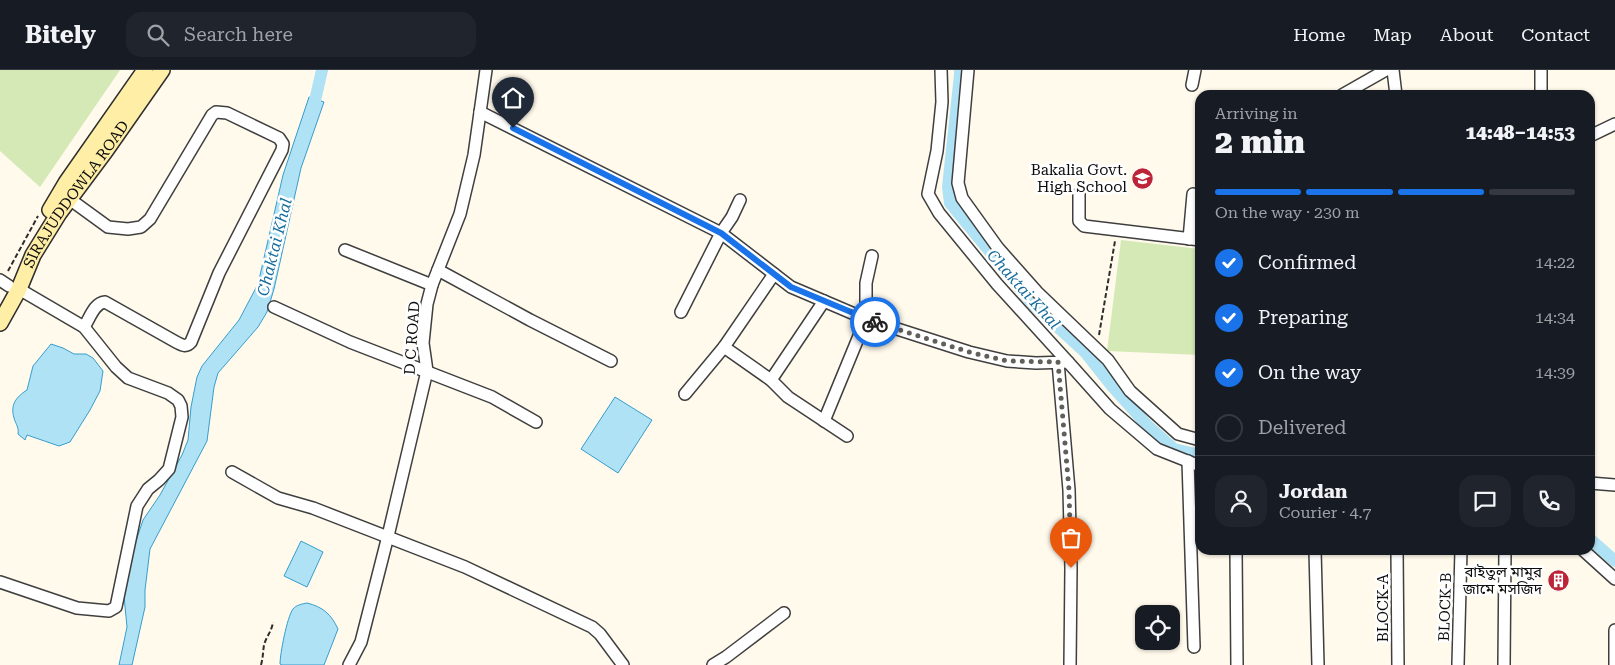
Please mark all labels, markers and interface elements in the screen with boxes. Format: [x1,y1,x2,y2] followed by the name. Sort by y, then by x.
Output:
[126,12,476,57] search box
[25,21,96,49] text: Bitely
[144,21,172,49] icon: search
[184,23,293,46] text: Search here
[1293,24,1345,45] text: Home
[1373,24,1412,45] text: Map
[1440,24,1493,45] text: About
[1521,24,1590,45] text: Contact
[492,77,534,128] pin
[499,84,527,112] icon: home
[1215,104,1298,123] text: Arriving in
[20,117,133,271] street label: SIRAJUDDOWLA ROAD
[1466,121,1575,144] text: 14:48–14:53
[1215,123,1305,161] text: 2 min
[1031,161,1127,196] place label: Bakalia Govt. High School
[1131,167,1155,191] school or university icon: Bakalia Govt. High School
[253,196,296,298] water label: Chaktai Khal
[1215,203,1360,222] text: On the way · 230 m
[983,246,1064,333] water label: Chaktai Khal
[1215,249,1243,277] icon: check
[1258,251,1356,274] text: Confirmed
[1535,253,1575,272] text: 14:22
[850,297,900,347] courier
[400,300,424,376] street label: D C ROAD
[1215,304,1243,332] icon: check
[1258,306,1348,329] text: Preparing
[861,308,889,336] icon: bike
[1535,308,1575,327] text: 14:34
[1215,359,1243,387] icon: check
[1258,361,1361,384] text: On the way
[1535,363,1575,382] text: 14:39
[1258,416,1346,439] text: Delivered
[1215,475,1267,527] button: person
[1459,475,1511,527] button: chat
[1523,475,1575,527] button: phone
[1279,480,1348,503] text: Jordan
[1279,503,1372,522] text: Courier · 4.7
[1050,517,1092,568] pin
[1057,524,1085,552] icon: bag
[1462,563,1543,598] place label: বাইতুল মামুর জামে মসজিদ
[1546,569,1570,593] building icon: বাইতুল মামুর জামে মসজিদ
[1435,572,1455,642] street label: BLOCK-B
[1374,573,1392,642] street label: BLOCK-A
[1135,605,1180,650] map controls
[1135,605,1180,650] button: locate

